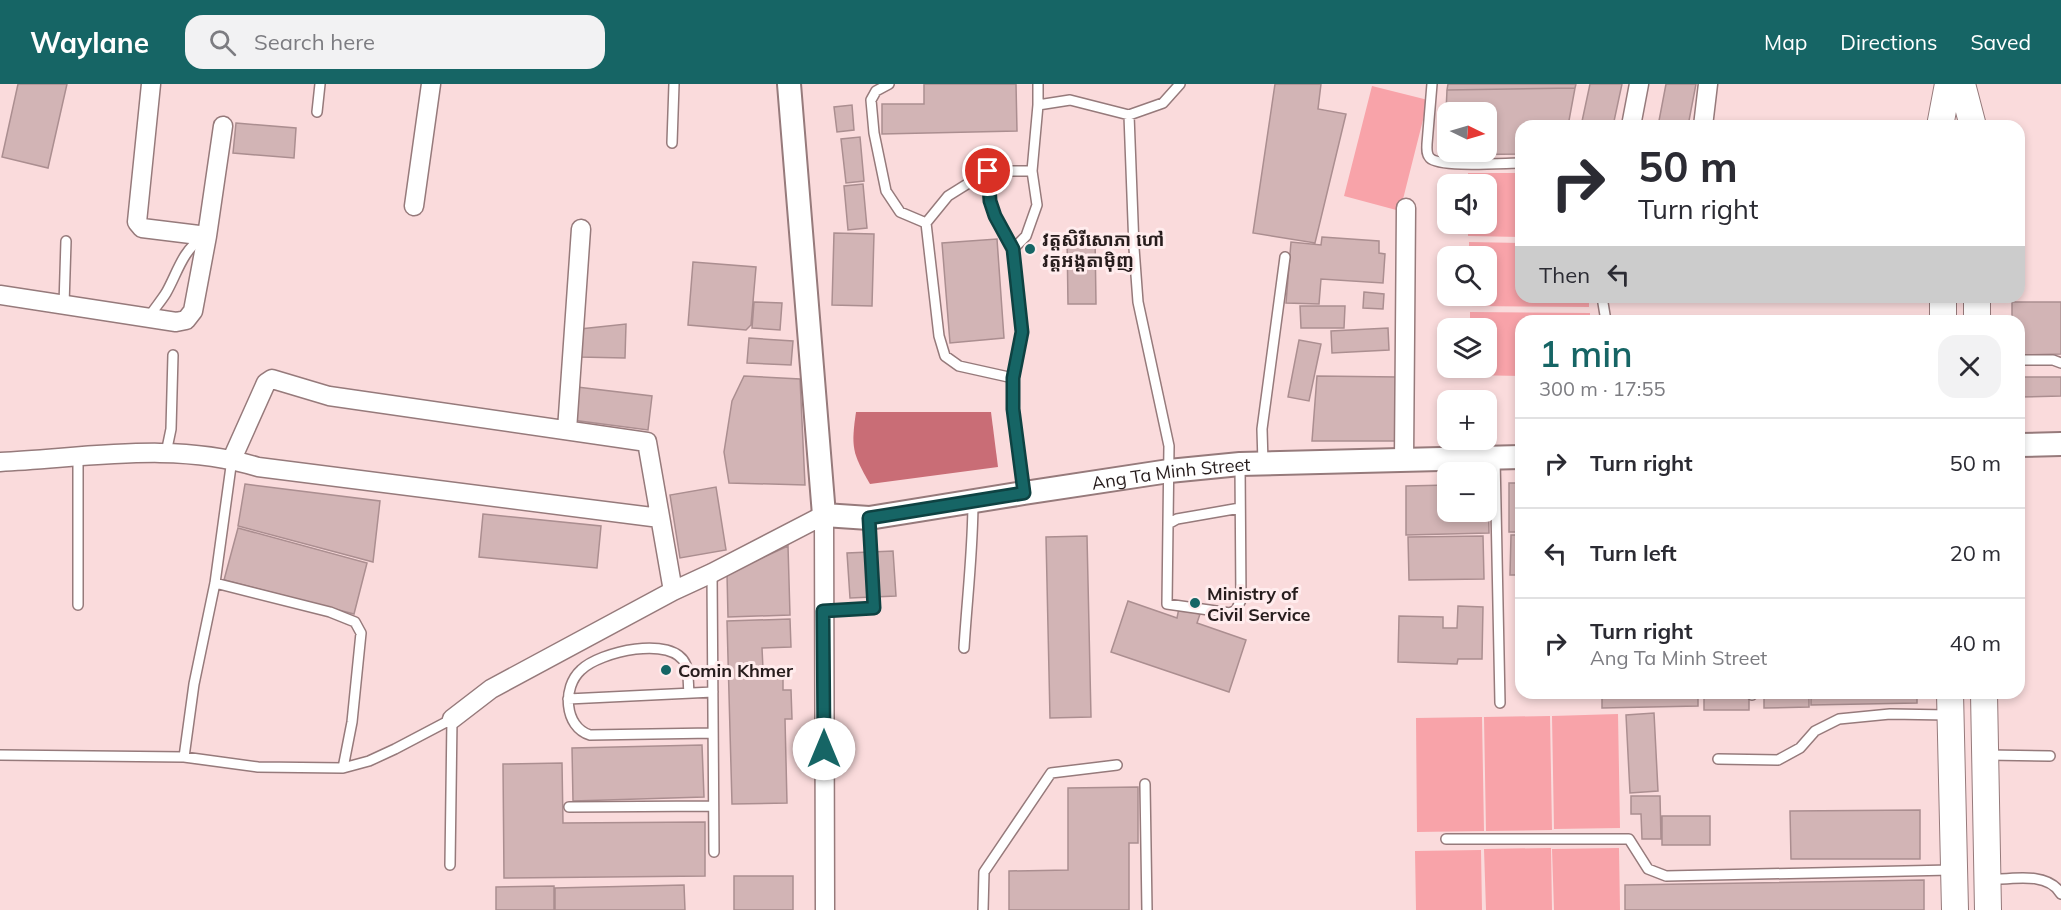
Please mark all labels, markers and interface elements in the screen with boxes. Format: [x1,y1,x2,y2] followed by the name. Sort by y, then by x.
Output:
[185,15,605,69] search box
[30,25,149,60] text: Waylane
[206,26,239,59] icon: search
[254,28,375,56] text: Search here
[1764,29,1807,55] text: Map
[1840,29,1937,55] text: Directions
[1970,29,2031,55] text: Saved
[1437,102,1497,162] north arrow
[1437,102,1497,522] map controls
[1638,140,1738,193] text: 50 m
[1539,144,1617,222] icon: right
[962,145,1013,196] pin
[971,154,1004,187] icon: arrive
[1437,174,1497,234] button: sound
[1638,192,1758,226] text: Turn right
[1042,228,1164,272] place label: វត្តសិរីសោភា ហៅ វត្តអង្តតាម៉ិញ
[1023,242,1037,256] marker: វត្តសិរីសោភា ហៅ វត្តអង្តតាម៉ិញ
[1437,246,1497,306] button: search
[1602,258,1635,291] icon: left
[1539,261,1590,289] text: Then
[1437,318,1497,378] button: layers
[1539,331,1633,376] text: 1 min
[1938,335,2001,398] button: close
[1539,376,1665,401] text: 300 m · 17:55
[1437,390,1497,450] button: +
[1539,447,1572,480] icon: right
[1590,449,1693,477] text: Turn right
[1950,449,2001,477] text: 50 m
[1090,452,1251,494] street label: Ang Ta Minh Street
[1437,462,1497,522] button: −
[1539,537,1572,570] icon: left
[1590,539,1677,567] text: Turn left
[1950,539,2001,567] text: 20 m
[1207,582,1311,626] place label: Ministry of Civil Service
[1188,596,1202,610] marker: Ministry of Civil Service
[1590,617,1693,645] text: Turn right
[1539,627,1572,660] icon: right
[1950,629,2001,657] text: 40 m
[1590,645,1767,670] text: Ang Ta Minh Street
[678,659,794,682] place label: Comin Khmer
[659,663,673,677] marker: Comin Khmer
[792,717,856,781] position arrow

